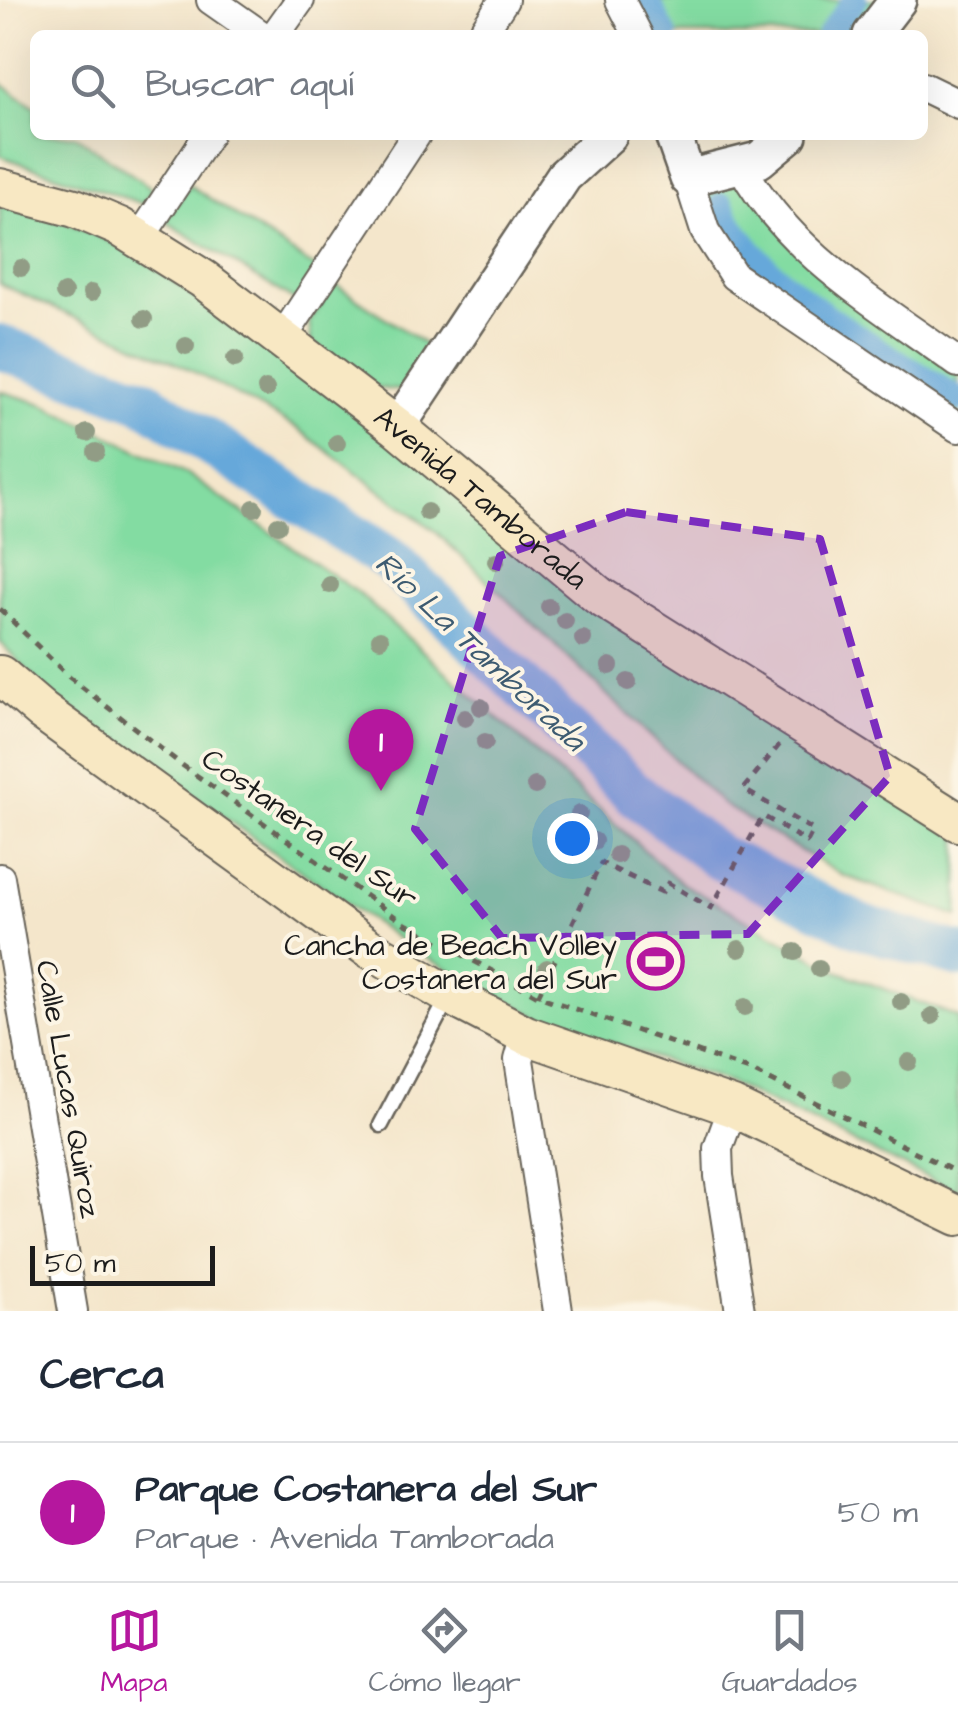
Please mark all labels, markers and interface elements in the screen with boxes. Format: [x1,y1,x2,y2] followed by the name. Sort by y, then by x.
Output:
[30,30,928,140] search box
[65,58,120,113] icon: search
[145,59,354,111] text: Buscar aquí
[365,397,596,600] street label: Avenida Tamborada
[365,542,597,763] water label: Río La Tamborada
[348,708,414,791] pin: 1
[193,738,426,919] street label: Costanera del Sur
[547,813,598,864] your location
[284,925,617,1001] place label: Cancha de Beach Volley Costanera del Sur
[626,932,686,992] sports icon: Cancha de Beach Volley Costanera del Sur
[25,957,111,1221] street label: Calle Lucas Quiroz
[30,1241,215,1286] scale bar
[45,1244,116,1283] text: 50 m
[40,1347,164,1405] text: Cerca
[135,1464,597,1516] text: Parque Costanera del Sur
[70,1490,75,1535] text: 1
[837,1490,918,1535] text: 50 m
[135,1516,554,1561] text: Parque · Avenida Tamborada
[100,1603,168,1702] tab: Mapa
[368,1603,521,1702] tab: Cómo llegar
[722,1603,858,1702] tab: Guardados

